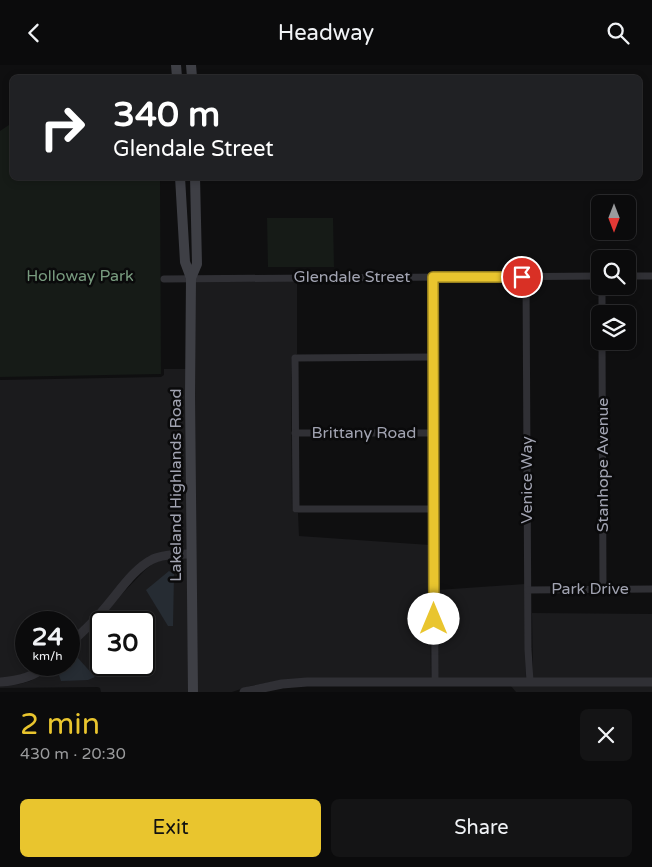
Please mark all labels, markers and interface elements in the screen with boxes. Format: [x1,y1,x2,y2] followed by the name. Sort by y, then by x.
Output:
[20,19,48,47] icon: back
[604,19,632,47] icon: search
[278,20,374,46] text: Headway
[113,94,220,136] text: 340 m
[30,95,95,160] icon: right
[113,136,274,162] text: Glendale Street
[591,195,636,240] north arrow
[591,195,636,350] map controls
[591,250,636,295] button: search
[501,256,543,298] pin
[508,263,536,291] icon: arrive
[26,266,134,286] park label: Holloway Park
[294,267,410,287] street label: Glendale Street
[591,305,636,350] button: layers
[166,388,186,582] street label: Lakeland Highlands Road
[593,398,613,532] street label: Stanhope Avenue
[312,423,416,443] street label: Brittany Road
[517,436,537,524] street label: Venice Way
[551,579,629,599] street label: Park Drive
[407,592,459,644] position arrow
[90,611,155,676] speed limit sign: 30
[32,622,63,652] text: 24
[32,649,63,663] text: km/h
[20,706,100,743] text: 2 min
[580,709,632,761] button: close
[20,744,126,764] text: 430 m · 20:30
[20,799,321,857] button: Exit
[331,799,632,857] button: Share

